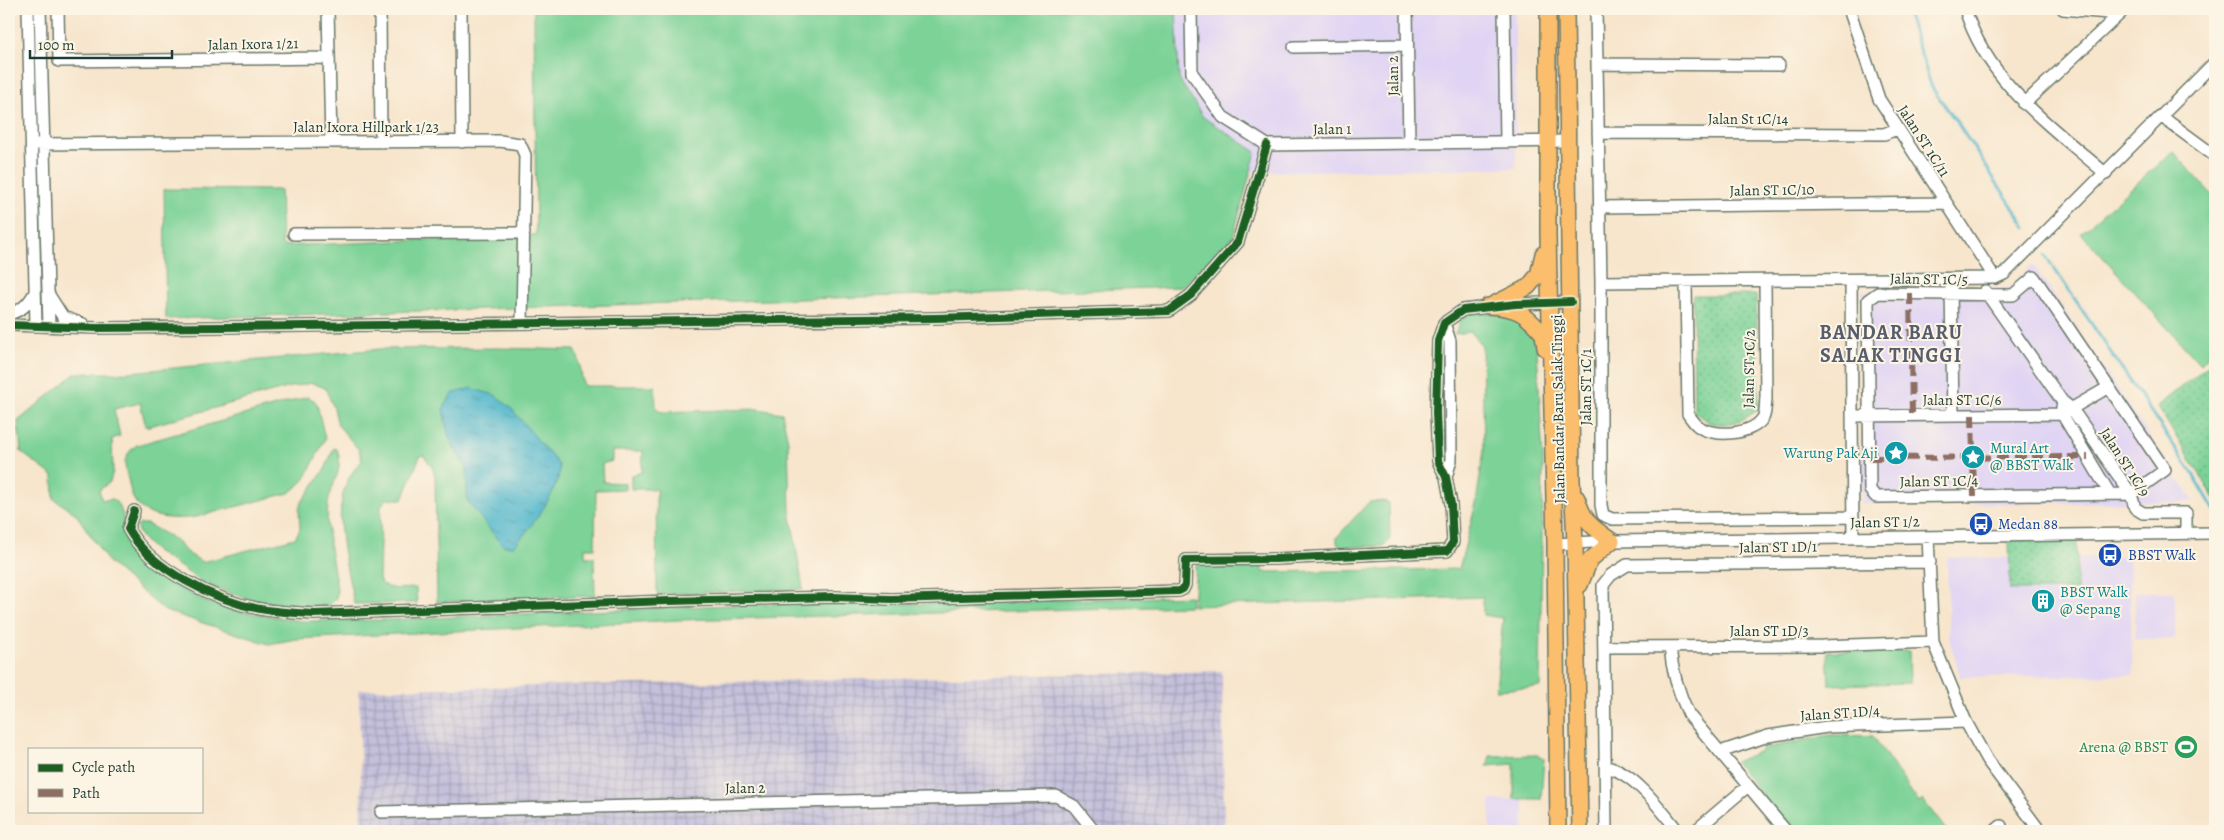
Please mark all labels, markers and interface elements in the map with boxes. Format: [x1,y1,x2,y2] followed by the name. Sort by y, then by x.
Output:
[30,28,172,60] scale bar
[207,33,299,55] street label: Jalan Ixora 1/21
[38,35,75,55] text: 100 m
[1383,56,1403,96] street label: Jalan 2
[1893,101,1955,181] street label: Jalan ST 1C/11
[1708,109,1788,129] street label: Jalan St 1C/14
[293,117,439,137] street label: Jalan Ixora Hillpark 1/23
[1313,119,1351,139] street label: Jalan 1
[1729,179,1815,201] street label: Jalan ST 1C/10
[1890,268,1968,290] street label: Jalan ST 1C/5
[1546,314,1570,504] street label: Jalan Bandar Baru Salak Tinggi
[1819,319,1963,369] district label: BANDAR BARU SALAK TINGGI
[1738,329,1760,409] street label: Jalan ST 1C/2
[1576,349,1596,425] street label: Jalan ST 1C/1
[1923,390,2001,410] street label: Jalan ST 1C/6
[2095,424,2155,501] street label: Jalan ST 1C/9
[1990,438,2074,475] place label: Mural Art @ BBST Walk
[1883,440,1909,466] place icon: Warung Pak Aji
[1783,443,1878,463] place label: Warung Pak Aji
[1960,444,1986,470] place icon: Mural Art @ BBST Walk
[1900,470,1979,492] street label: Jalan ST 1C/4
[1850,511,1920,533] street label: Jalan ST 1/2
[1968,511,1994,537] bus stop icon: Medan 88
[1998,514,2058,534] place label: Medan 88
[1739,536,1817,558] street label: Jalan ST 1D/1
[2097,542,2123,568] bus stop icon: BBST Walk
[2128,545,2196,565] place label: BBST Walk
[2060,582,2128,619] place label: BBST Walk @ Sepang
[2030,588,2056,614] building icon: BBST Walk @ Sepang
[1729,621,1809,641] street label: Jalan ST 1D/3
[1799,700,1881,726] street label: Jalan ST 1D/4
[2173,734,2199,760] sports icon: Arena @ BBST
[2079,737,2169,757] place label: Arena @ BBST
[28,748,202,812] legend
[72,757,135,777] text: Cycle path
[725,778,765,798] street label: Jalan 2
[72,783,100,803] text: Path

